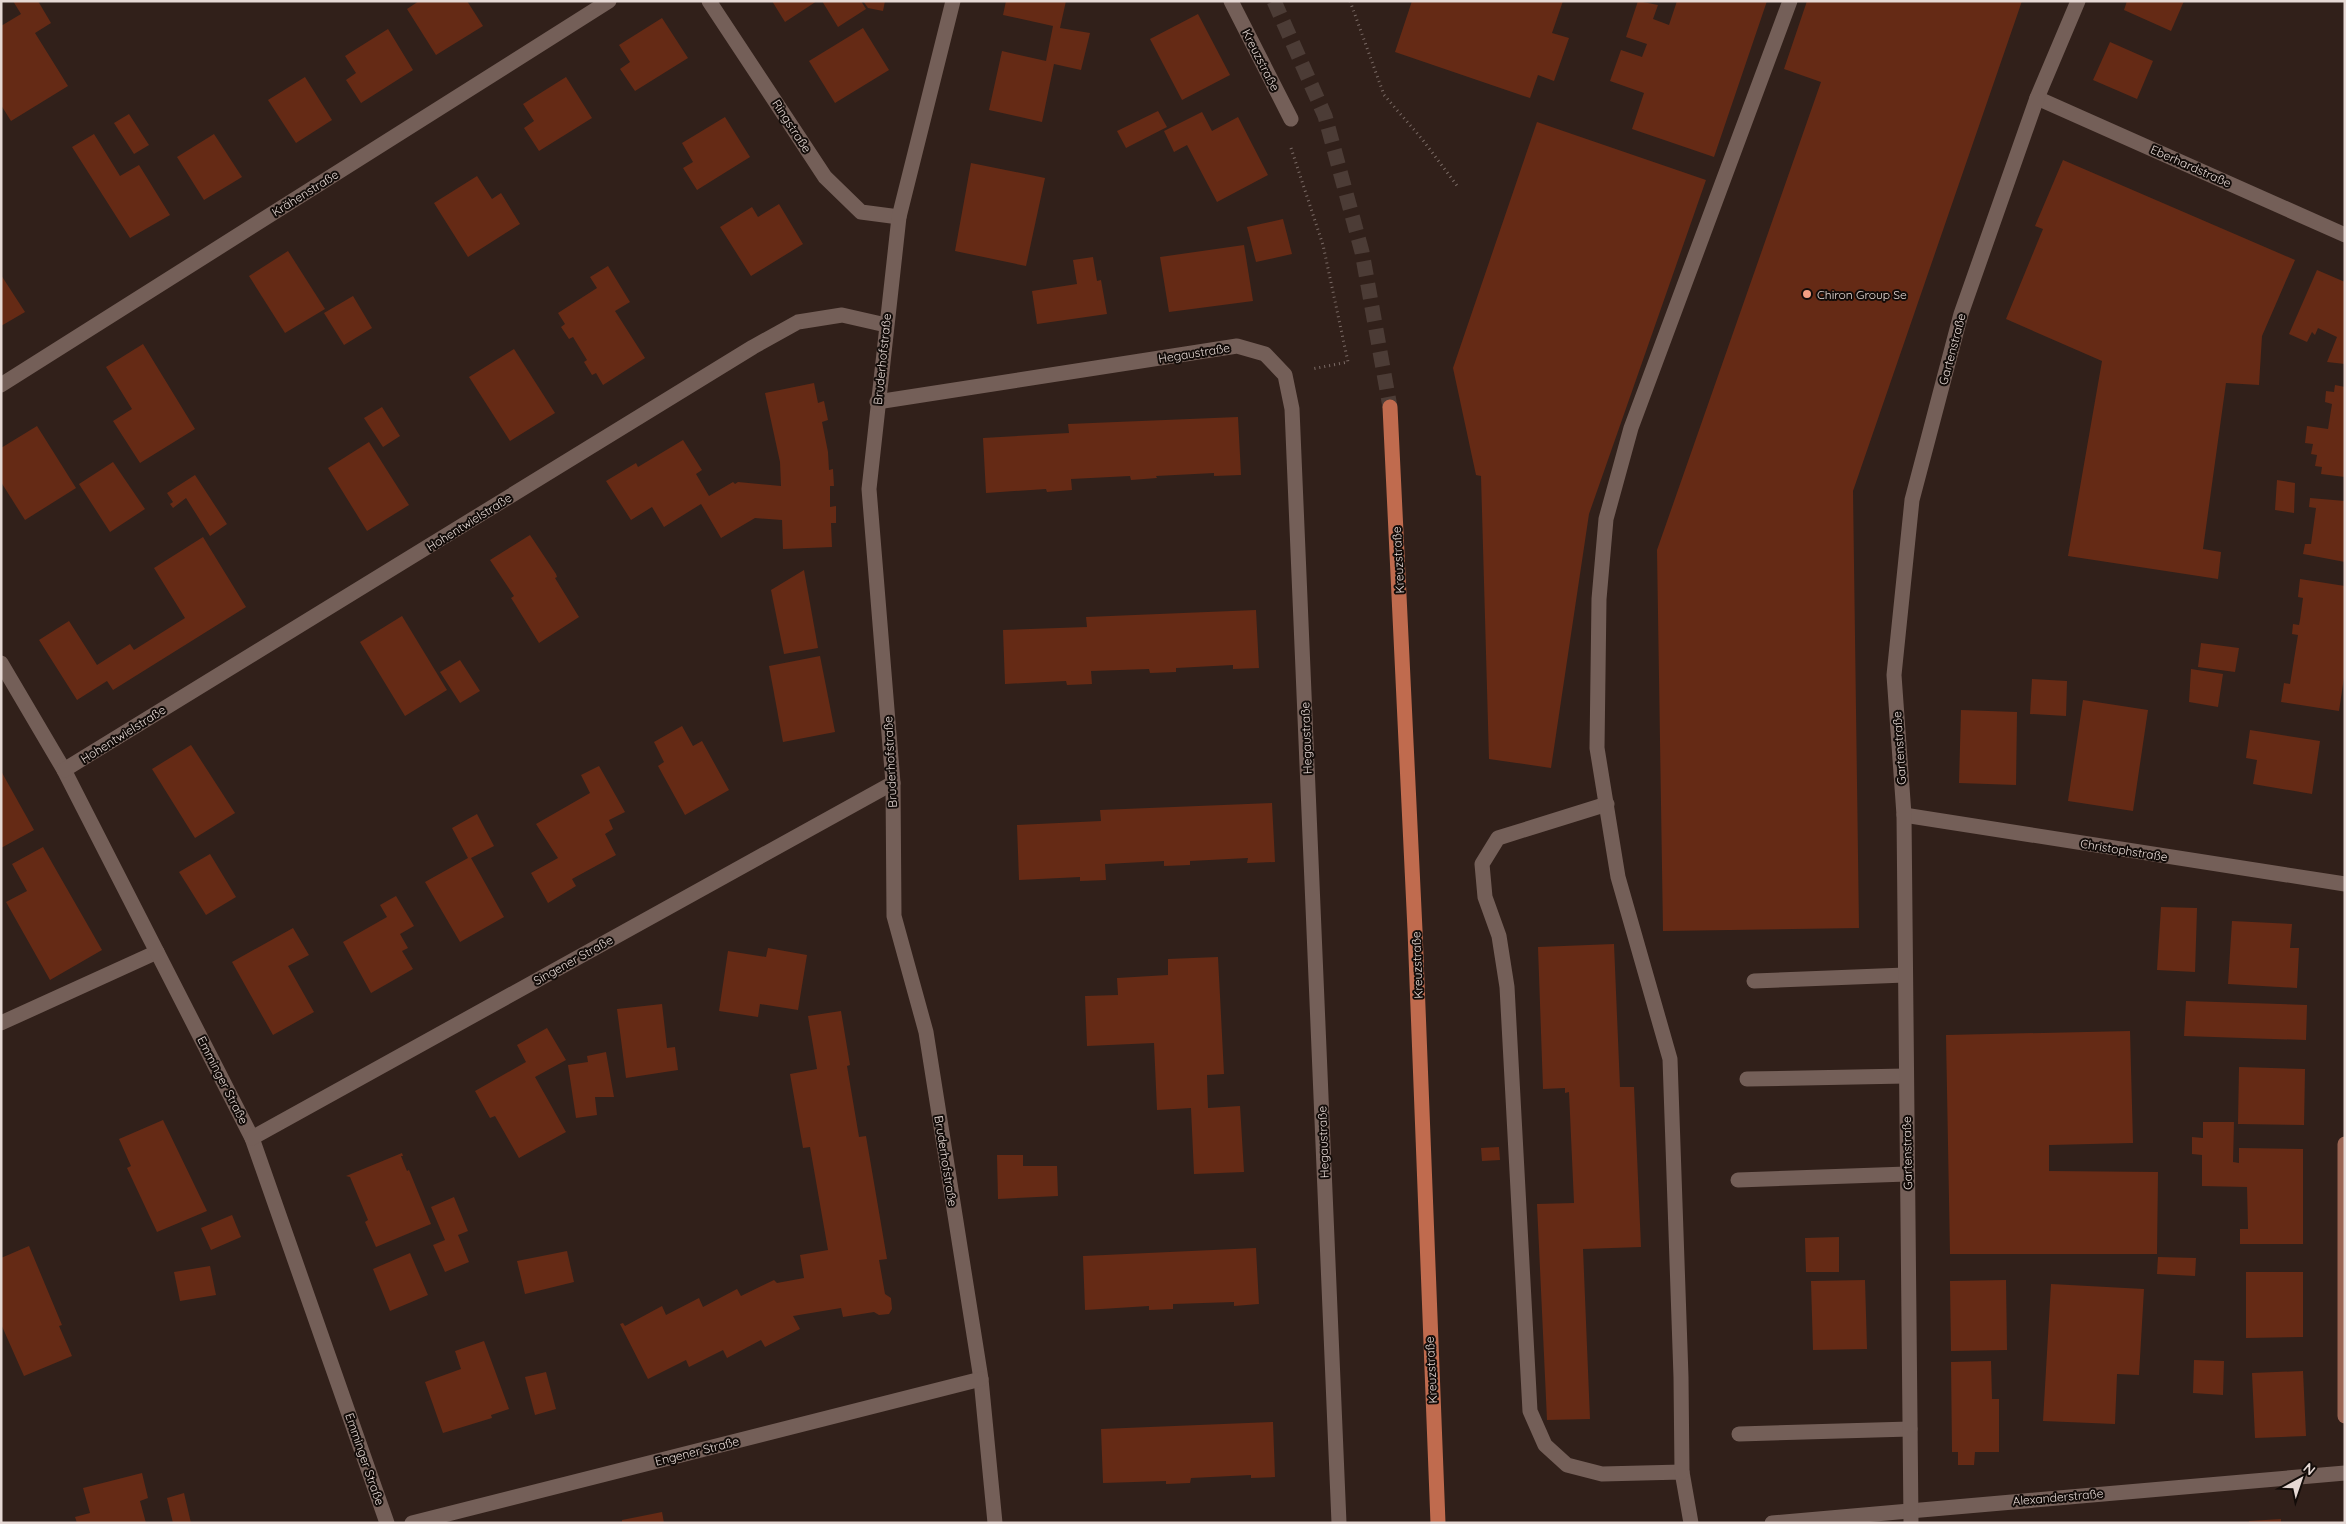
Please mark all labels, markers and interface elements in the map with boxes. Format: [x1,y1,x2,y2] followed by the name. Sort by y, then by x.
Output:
[1239,27,1283,94] street label: Kreuzstraße
[769,97,815,156] street label: Ringstraße
[2148,142,2234,191] street label: Eberhardstraße
[269,166,341,219] street label: Krähenstraße
[1817,287,1907,302] place label: Chiron Group Se
[1801,288,1813,300] marker: Chiron Group Se
[1935,311,1969,386] street label: Gartenstraße
[870,312,894,405] street label: Bruderhofstraße
[1157,340,1231,366] street label: Hegaustraße
[424,490,515,554] street label: Hohentwielstraße
[1389,526,1407,594] street label: Kreuzstraße
[1297,701,1315,774] street label: Hegaustraße
[78,702,169,766] street label: Hohentwielstraße
[1889,711,1909,785] street label: Gartenstraße
[880,716,900,808] street label: Bruderhofstraße
[2079,836,2169,864] street label: Christophstraße
[1408,931,1426,999] street label: Kreuzstraße
[531,932,616,988] street label: Singener Straße
[194,1033,252,1127] street label: Emminger Straße
[1314,1105,1332,1178] street label: Hegaustraße
[931,1114,961,1208] street label: Bruderhofstraße
[1899,1116,1915,1190] street label: Gartenstraße
[1422,1336,1440,1404] street label: Kreuzstraße
[342,1411,388,1507] street label: Emminger Straße
[653,1433,741,1469] street label: Engener Straße
[2276,1454,2326,1504] north arrow
[2300,1459,2319,1479] text: N
[2012,1486,2104,1508] street label: Alexanderstraße

